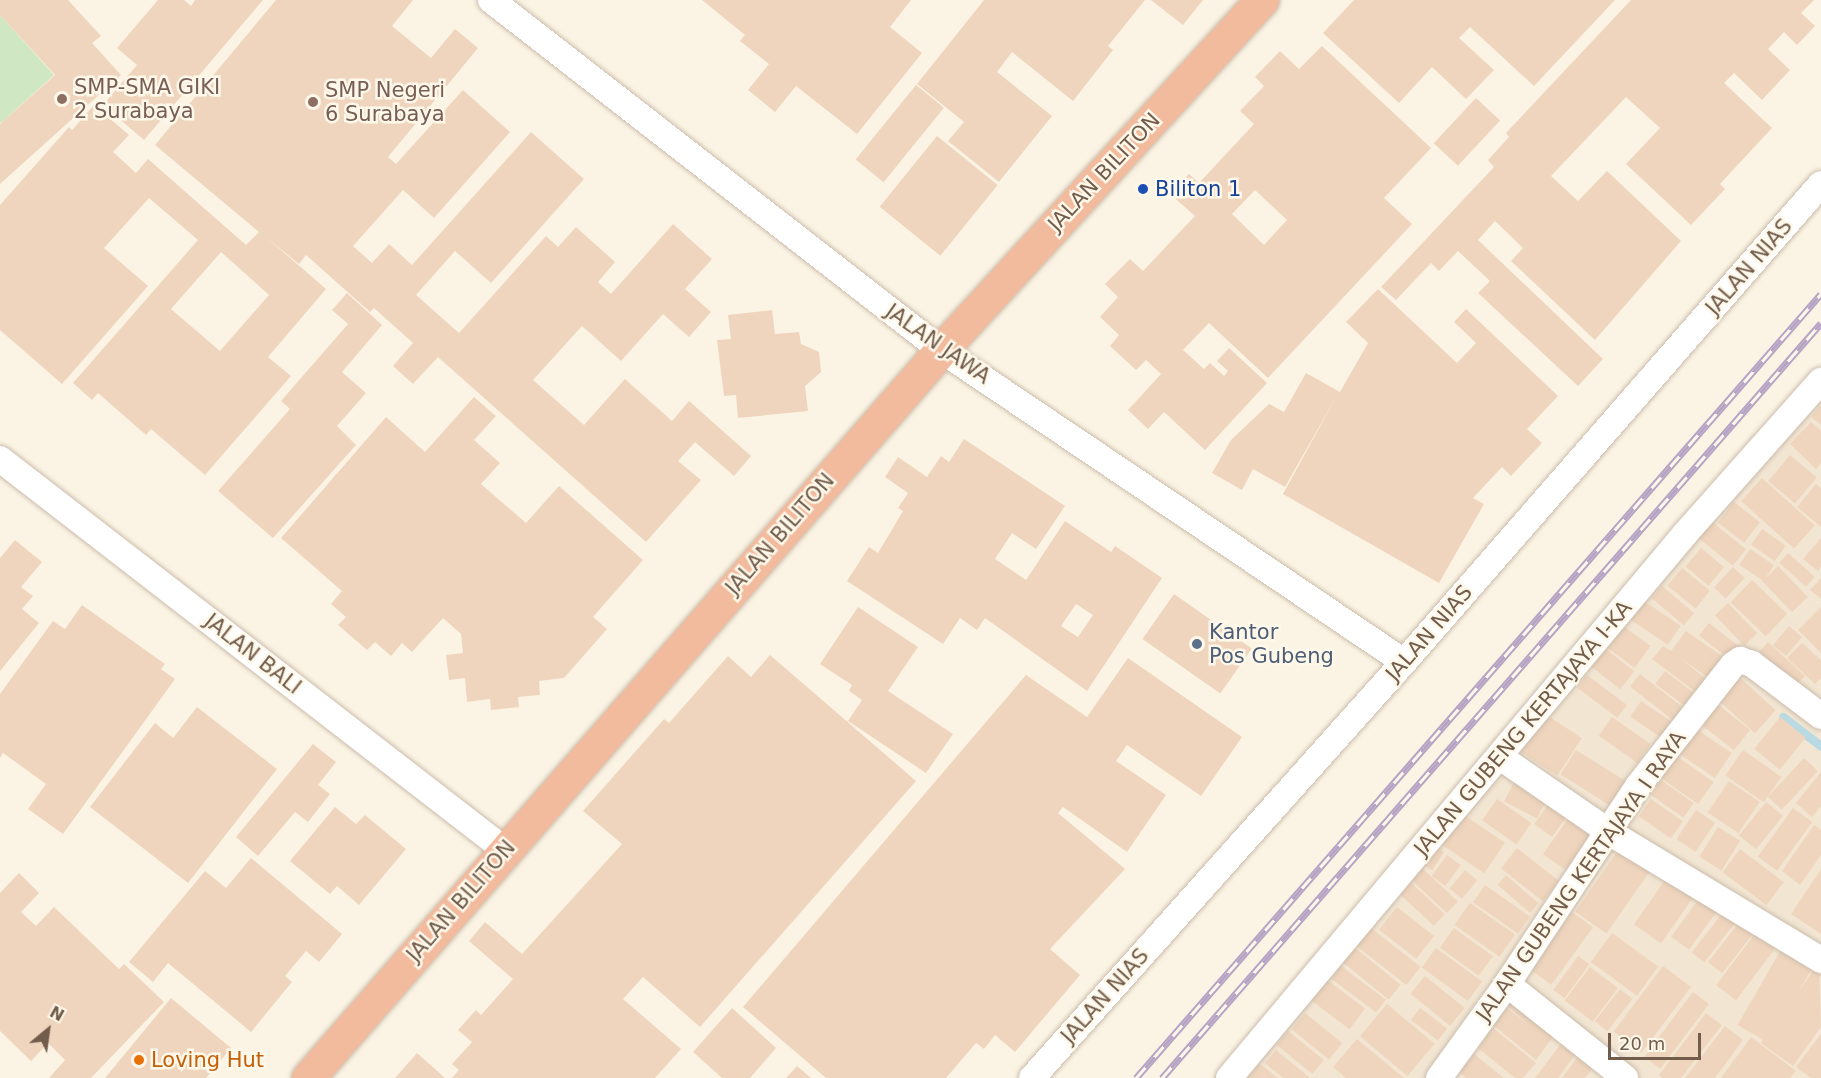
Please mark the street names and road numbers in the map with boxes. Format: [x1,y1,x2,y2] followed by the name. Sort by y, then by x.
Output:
[1043,108,1165,236] street label: JALAN BILITON
[1701,214,1797,320] street label: JALAN NIAS
[881,299,995,389] street label: JALAN JAWA
[720,468,840,600] street label: JALAN BILITON
[1381,580,1477,686] street label: JALAN NIAS
[1409,595,1637,861] street label: JALAN GUBENG KERTAJAYA I-KA
[200,608,306,700] street label: JALAN BALI
[1471,726,1691,1026] street label: JALAN GUBENG KERTAJAYA I RAYA
[401,835,521,967] street label: JALAN BILITON
[1056,943,1154,1049] street label: JALAN NIAS

